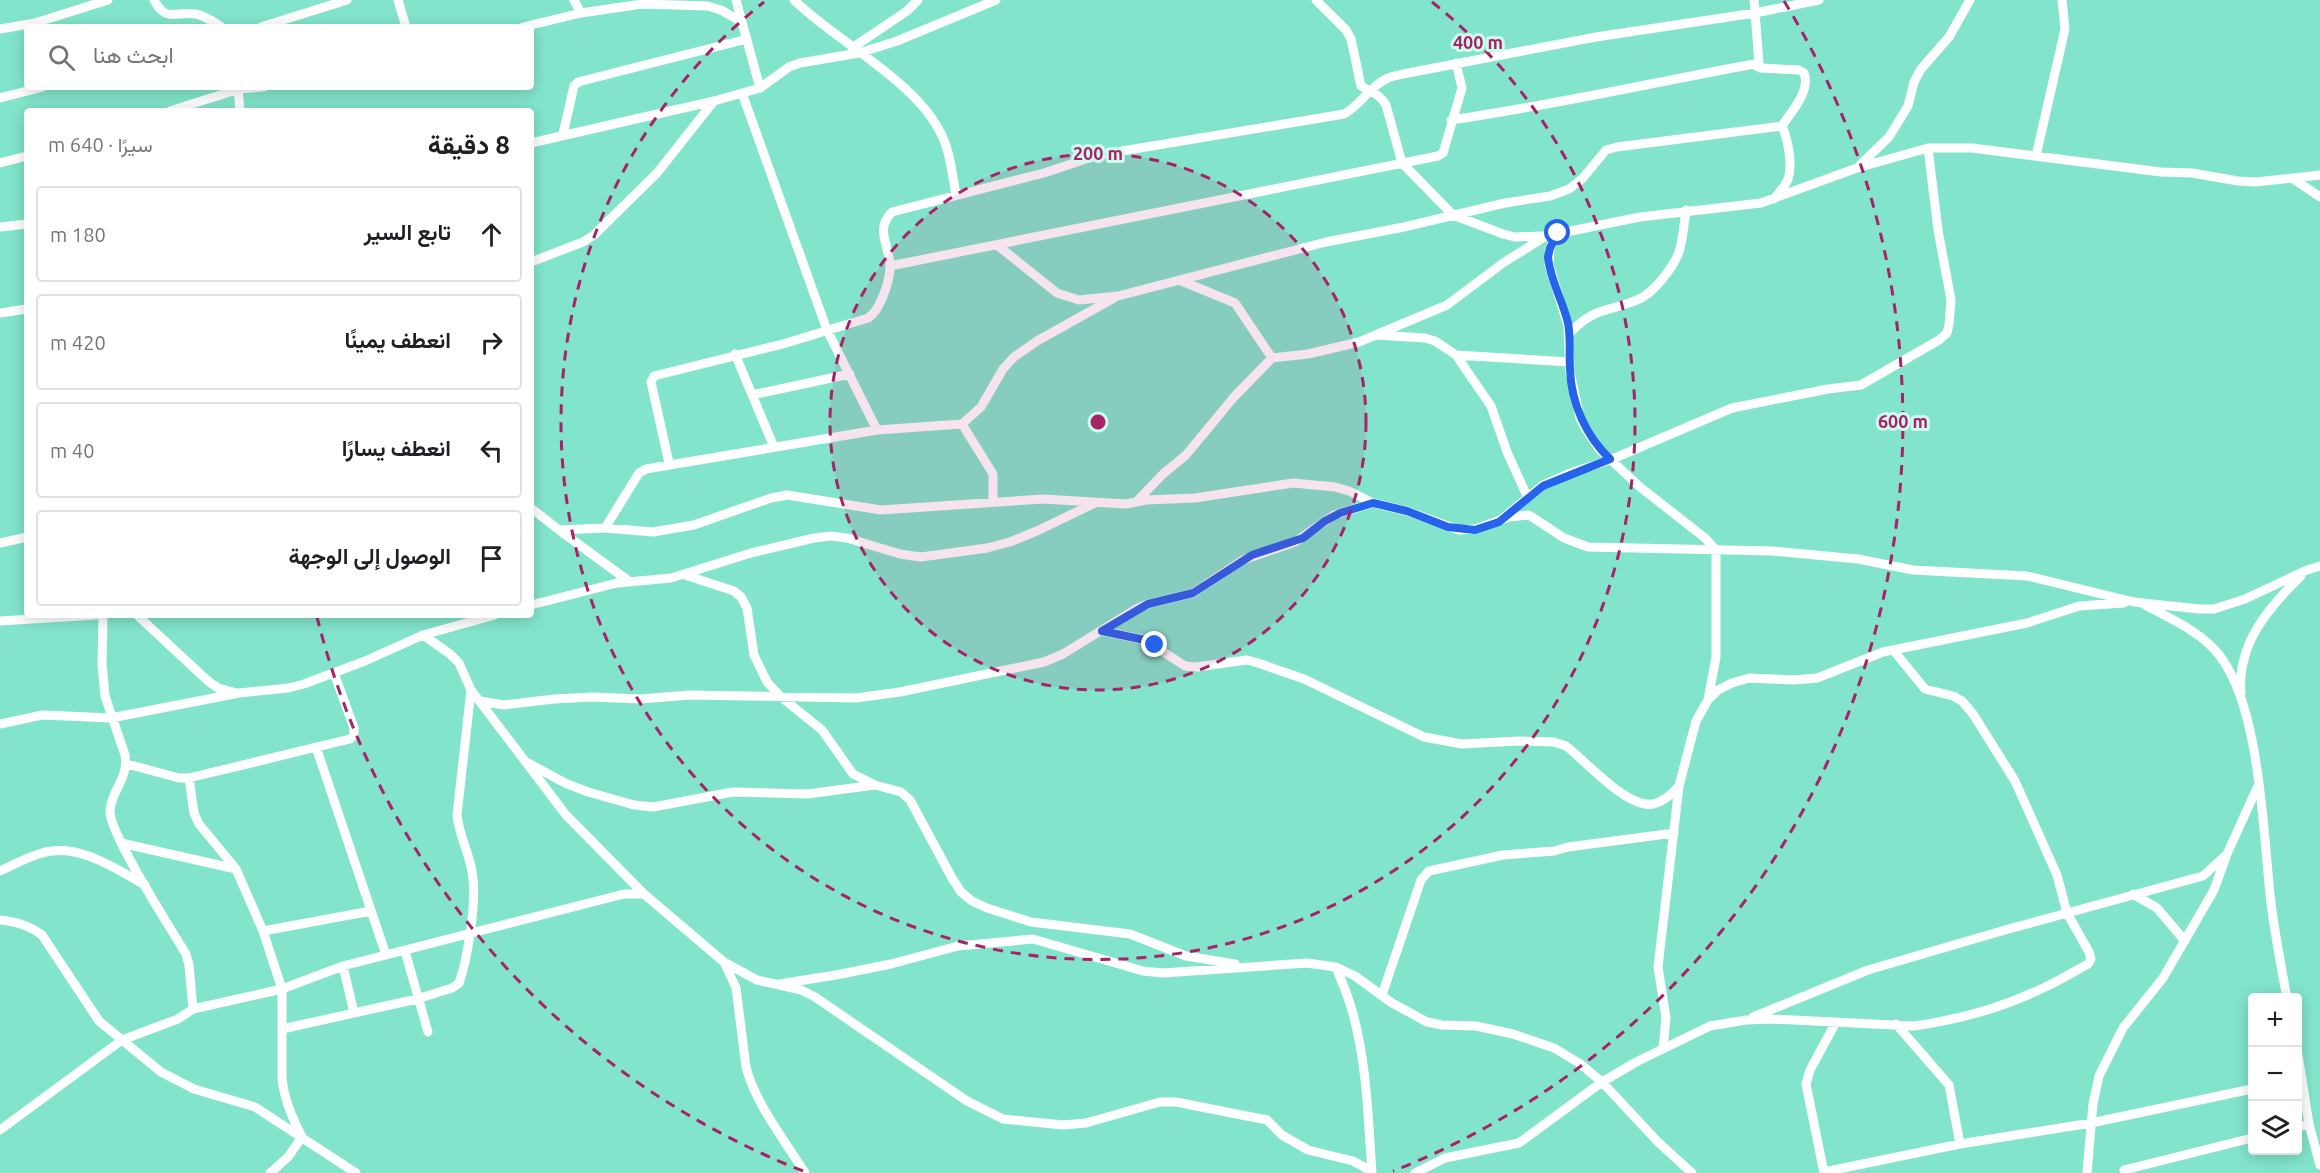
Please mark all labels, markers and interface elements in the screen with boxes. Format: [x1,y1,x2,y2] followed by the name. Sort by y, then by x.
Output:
[24,24,534,90] search box
[1453,32,1503,52] text: 400 m
[45,41,78,74] icon: search
[93,42,174,67] text: ابحث هنا
[428,130,510,159] text: 8 دقيقة
[48,133,153,156] text: سيرًا · 640 m
[1073,143,1123,163] text: 200 m
[475,218,508,251] icon: ahead
[364,219,451,244] text: تابع السير
[1544,219,1570,245] route start
[50,223,106,246] text: 180 m
[475,326,508,359] icon: right
[344,327,451,352] text: انعطف يمينًا
[50,331,106,354] text: 420 m
[1878,411,1928,431] text: 600 m
[1088,412,1108,432] centre of rings
[475,434,508,467] icon: left
[342,435,451,460] text: انعطف يسارًا
[50,439,94,462] text: 40 m
[475,542,508,575] icon: arrive
[288,543,451,568] text: الوصول إلى الوجهة
[1141,631,1167,657] route end
[2248,993,2302,1155] map controls
[2248,993,2302,1047] button: +
[2248,1047,2302,1101] button: −
[2248,1101,2302,1155] button: layers

